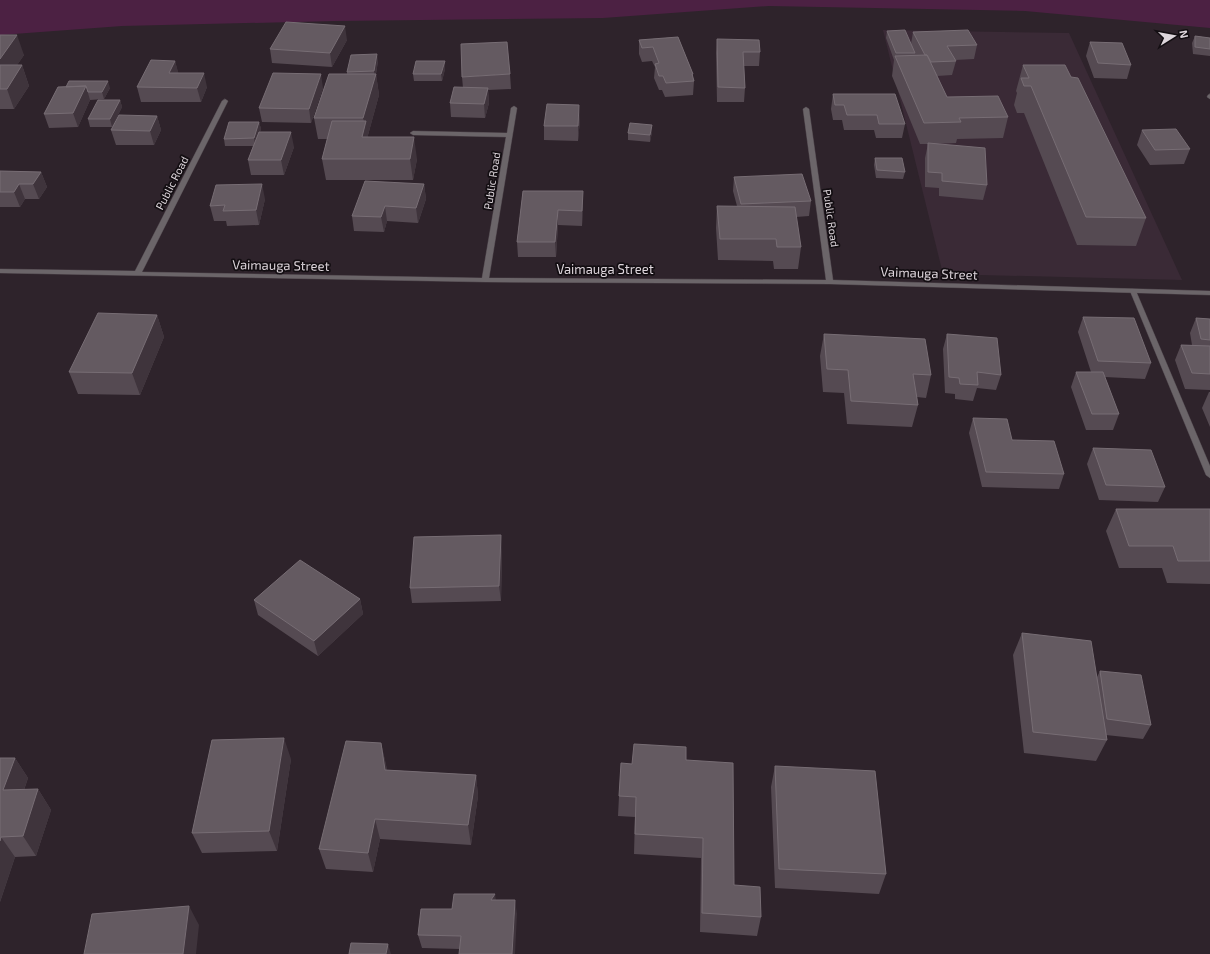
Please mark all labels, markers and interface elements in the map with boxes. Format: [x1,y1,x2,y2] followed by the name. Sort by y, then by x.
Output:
[1154,16,1194,56] north arrow
[1177,29,1191,39] text: N
[481,151,502,211] street label: Public Road
[153,154,191,212] street label: Public Road
[821,188,842,248] street label: Public Road
[232,256,330,274] street label: Vaimauga Street
[556,261,654,277] street label: Vaimauga Street
[880,263,978,283] street label: Vaimauga Street

